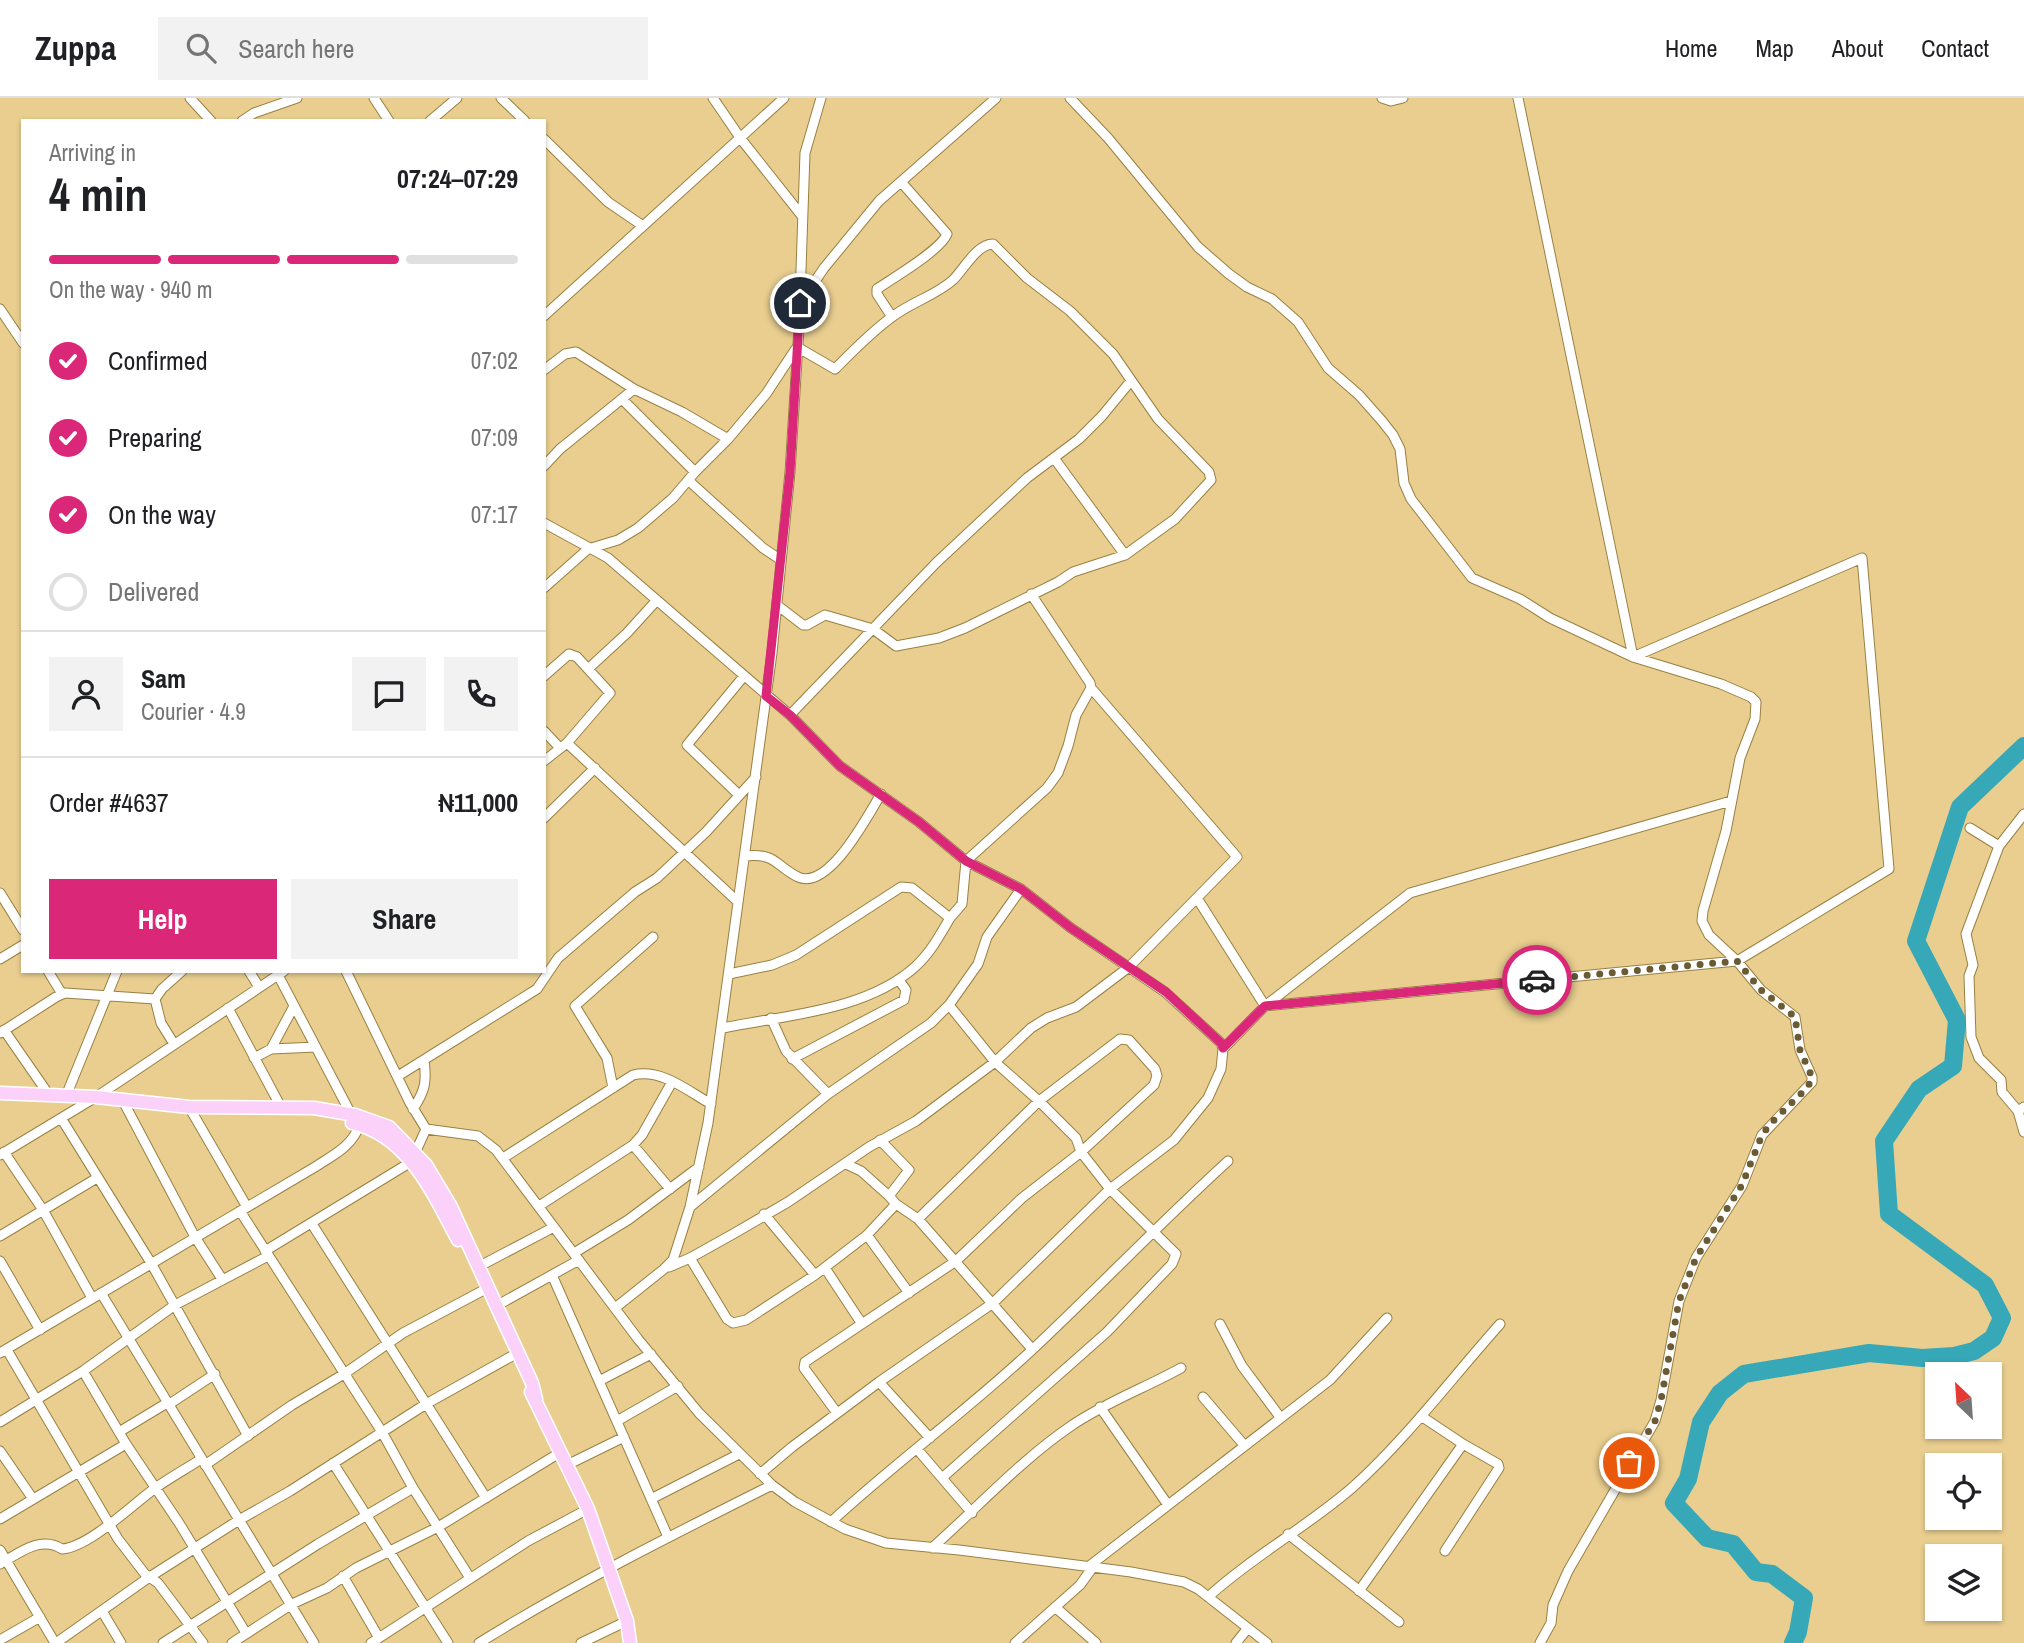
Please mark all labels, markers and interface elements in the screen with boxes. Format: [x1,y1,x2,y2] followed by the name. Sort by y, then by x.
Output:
[158,17,648,80] search box
[35,26,116,70] text: Zuppa
[182,29,220,67] icon: search
[238,31,354,66] text: Search here
[1665,32,1717,64] text: Home
[1755,32,1794,64] text: Map
[1832,32,1883,64] text: About
[1921,32,1989,64] text: Contact
[49,137,136,168] text: Arriving in
[397,161,518,196] text: 07:24–07:29
[49,163,148,225] text: 4 min
[770,273,830,333] pin
[49,274,213,305] text: On the way · 940 m
[781,284,819,322] icon: home
[49,342,87,380] icon: check
[108,343,208,378] text: Confirmed
[471,345,518,376] text: 07:02
[49,419,87,457] icon: check
[108,420,202,455] text: Preparing
[471,422,518,453] text: 07:09
[49,496,87,534] icon: check
[108,497,216,532] text: On the way
[471,499,518,530] text: 07:17
[108,574,199,609] text: Delivered
[49,657,123,731] button: person
[352,657,426,731] button: chat
[444,657,518,731] button: phone
[141,661,186,696] text: Sam
[141,696,246,727] text: Courier · 4.9
[49,785,169,820] text: Order #4637
[439,785,518,820] text: ₦11,000
[49,879,277,959] button: Help
[291,879,518,959] button: Share
[1502,945,1572,1015] courier
[1518,961,1556,999] icon: car
[1925,1362,2002,1438] north arrow
[1925,1362,2002,1621] map controls
[1599,1433,1659,1493] pin
[1610,1444,1648,1482] icon: bag
[1925,1453,2002,1530] button: locate
[1925,1544,2002,1621] button: layers

